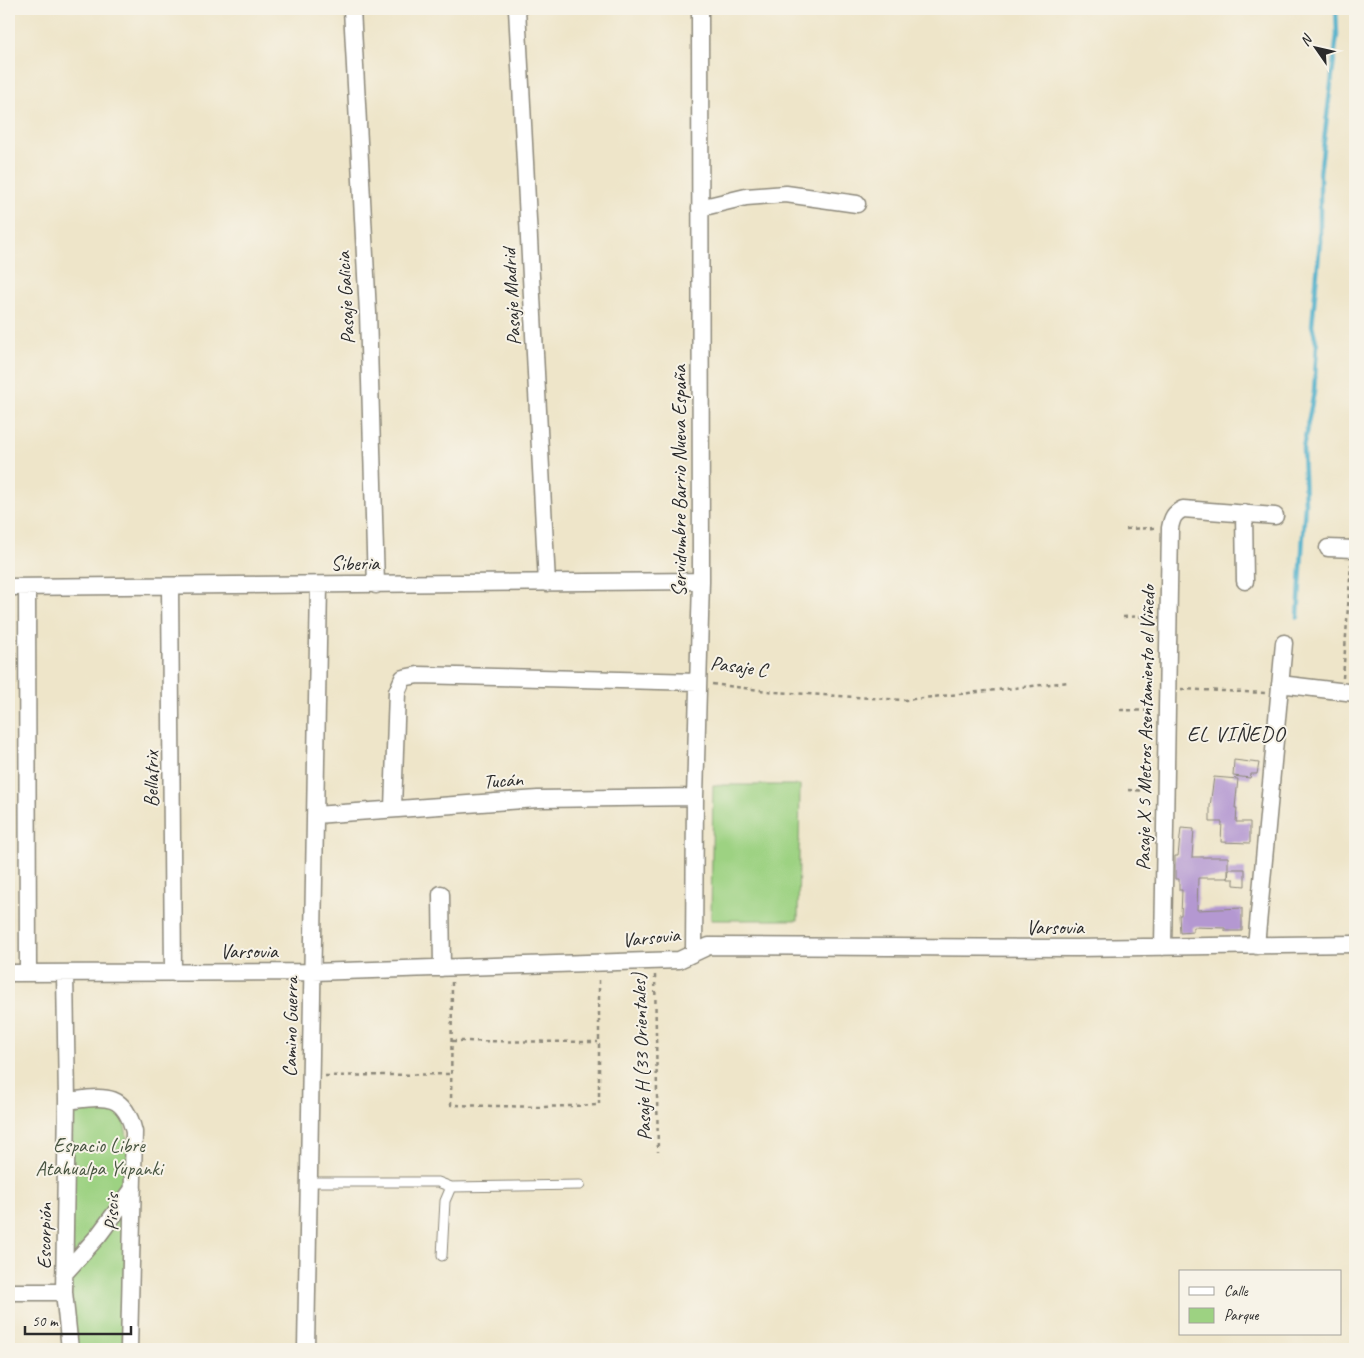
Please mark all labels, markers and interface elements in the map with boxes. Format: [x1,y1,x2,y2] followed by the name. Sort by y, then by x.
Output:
[1292,22,1342,72] north arrow
[1296,31,1316,49] text: N
[496,245,527,346] street label: Pasaje Madrid
[331,250,360,345] street label: Pasaje Galicia
[667,364,692,597] street label: Servidumbre Barrio Nueva España
[331,551,381,576] street label: Siberia
[1131,583,1161,871] street label: Pasaje X 5 Metros Asentamiento el Viñedo
[709,650,771,683] street label: Pasaje C
[1187,721,1287,747] district label: EL VIÑEDO
[139,749,164,807] street label: Bellatrix
[482,767,525,794] street label: Tucán
[1026,915,1085,940] street label: Varsovia
[621,922,682,953] street label: Varsovia
[220,939,279,964] street label: Varsovia
[626,971,657,1141] street label: Pasaje H (33 Orientales)
[277,975,304,1077] street label: Camino Guerra
[36,1133,165,1181] park label: Espacio Libre Atahualpa Yupanki
[99,1191,124,1231] street label: Piscis
[31,1202,58,1269] street label: Escorpión
[1179,1270,1342,1336] legend
[1224,1282,1249,1301] text: Calle
[25,1303,131,1335] scale bar
[1224,1306,1260,1325] text: Parque
[32,1312,59,1331] text: 50 m

